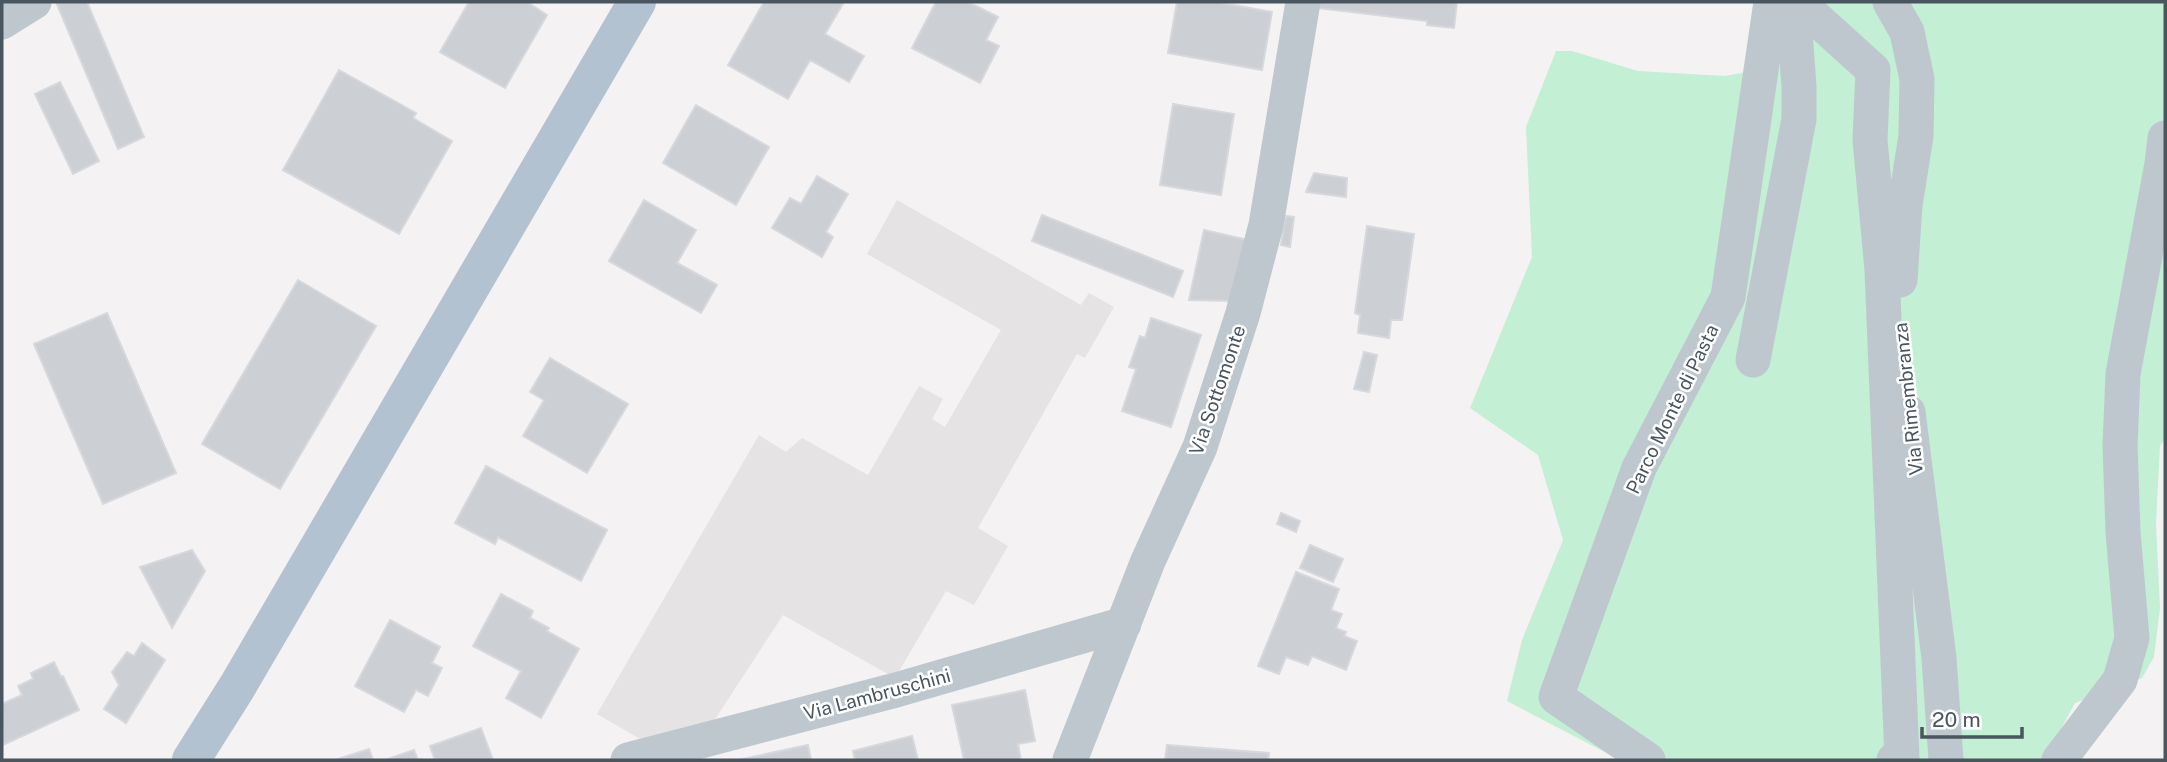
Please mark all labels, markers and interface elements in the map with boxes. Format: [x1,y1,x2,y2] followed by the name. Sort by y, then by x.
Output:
[1621,321,1723,497] street label: Parco Monte di Pasta
[1185,322,1249,458] street label: Via Sottomonte
[1889,322,1927,476] street label: Via Rimembranza
[801,664,953,724] street label: Via Lambruschini
[1922,696,2022,740] scale bar
[1932,707,1981,732] text: 20 m

